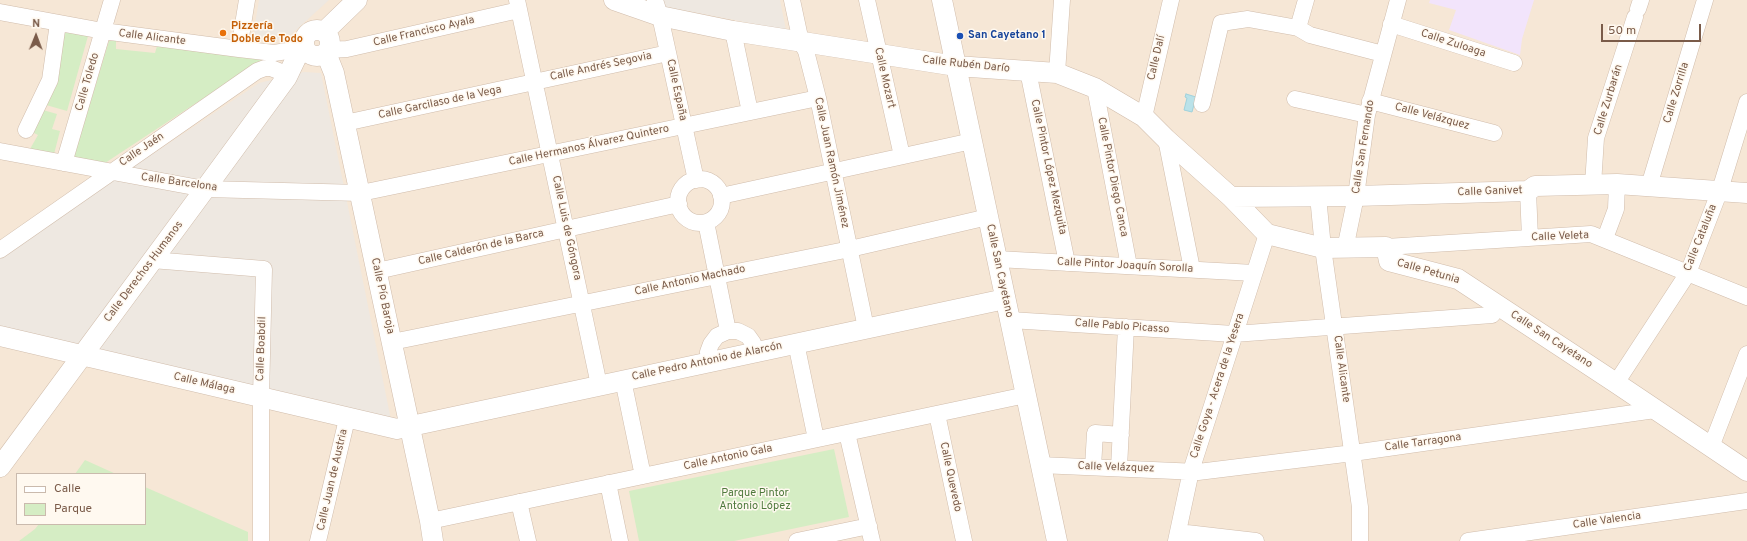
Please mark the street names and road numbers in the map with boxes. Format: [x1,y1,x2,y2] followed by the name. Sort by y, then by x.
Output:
[372,14,476,50] street label: Calle Francisco Ayala
[118,27,186,49] street label: Calle Alicante
[1419,27,1487,61] street label: Calle Zuloaga
[1145,34,1169,82] street label: Calle Dalí
[871,46,897,110] street label: Calle Mozart
[549,50,653,84] street label: Calle Andrés Segovia
[73,51,103,113] street label: Calle Toledo
[922,54,1010,76] street label: Calle Rubén Darío
[663,58,689,122] street label: Calle España
[1661,61,1693,125] street label: Calle Zorrilla
[1592,63,1626,137] street label: Calle Zurbarán
[377,83,503,123] street label: Calle Garcilaso de la Vega
[811,96,851,230] street label: Calle Juan Ramón Jiménez
[1027,98,1069,236] street label: Calle Pintor López Mezquita
[1350,99,1378,195] street label: Calle San Fernando
[1393,101,1471,133] street label: Calle Velázquez
[1094,116,1130,238] street label: Calle Pintor Diego Canca
[508,123,670,169] street label: Calle Hermanos Álvarez Quintero
[117,130,167,170] street label: Calle Jaén
[140,171,218,195] street label: Calle Barcelona
[548,174,584,282] street label: Calle Luis de Góngora
[1457,184,1523,200] street label: Calle Ganivet
[1682,203,1720,273] street label: Calle Cataluña
[102,219,186,325] street label: Calle Derechos Humanos
[983,223,1015,319] street label: Calle San Cayetano
[417,227,545,269] street label: Calle Calderón de la Barca
[1531,229,1589,245] street label: Calle Veleta
[1057,256,1193,276] street label: Calle Pintor Joaquín Sorolla
[367,257,397,335] street label: Calle Pío Baroja
[1395,257,1461,287] street label: Calle Petunia
[633,263,747,299] street label: Calle Antonio Machado
[1507,308,1595,372] street label: Calle San Cayetano
[1188,312,1248,460] street label: Calle Goya - Acera de la Yesera
[254,316,270,382] street label: Calle Boabdil
[1074,317,1170,337] street label: Calle Pablo Picasso
[1330,335,1352,403] street label: Calle Alicante
[631,340,783,384] street label: Calle Pedro Antonio de Alarcón
[172,371,236,397] street label: Calle Málaga
[315,428,351,532] street label: Calle Juan de Austria
[1384,431,1462,455] street label: Calle Tarragona
[936,441,964,513] street label: Calle Quevedo
[682,442,774,474] street label: Calle Antonio Gala
[1077,460,1155,476] street label: Calle Velázquez
[1572,510,1642,532] street label: Calle Valencia

